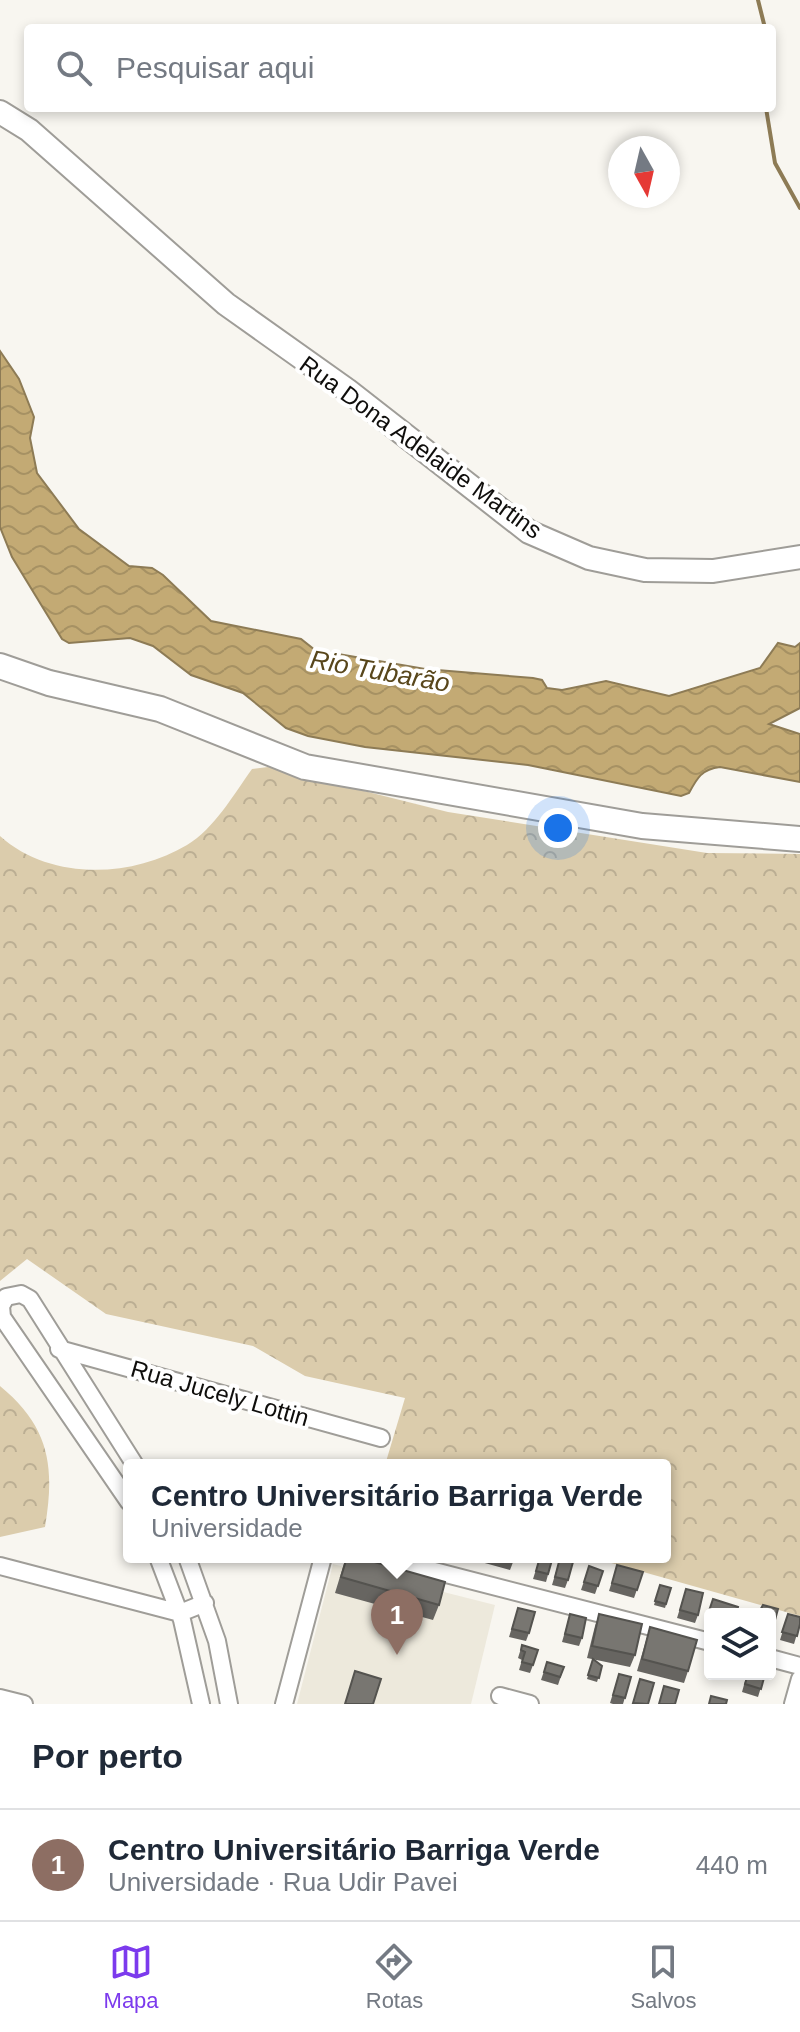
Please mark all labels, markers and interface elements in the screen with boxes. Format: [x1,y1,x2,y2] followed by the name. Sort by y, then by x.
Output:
[24,24,776,112] search box
[52,46,96,90] icon: search
[116,51,314,84] text: Pesquisar aqui
[608,136,680,208] north arrow
[295,350,547,544] street label: Rua Dona Adelaide Martins
[308,644,452,698] water label: Rio Tubarão
[538,808,578,848] your location
[128,1355,312,1431] street label: Rua Jucely Lottin
[123,1459,671,1563] popup
[151,1479,643,1512] text: Centro Universitário Barriga Verde
[151,1513,303,1543] text: Universidade
[371,1589,423,1655] pin: 1
[704,1608,776,1680] map controls
[704,1608,776,1680] button: layers
[32,1737,183,1775] text: Por perto
[108,1833,600,1866] text: Centro Universitário Barriga Verde
[51,1850,65,1880] text: 1
[696,1850,768,1880] text: 440 m
[108,1867,458,1897] text: Universidade · Rua Udir Pavei
[104,1940,159,2014] tab: Mapa
[366,1940,423,2014] tab: Rotas
[630,1940,696,2014] tab: Salvos

